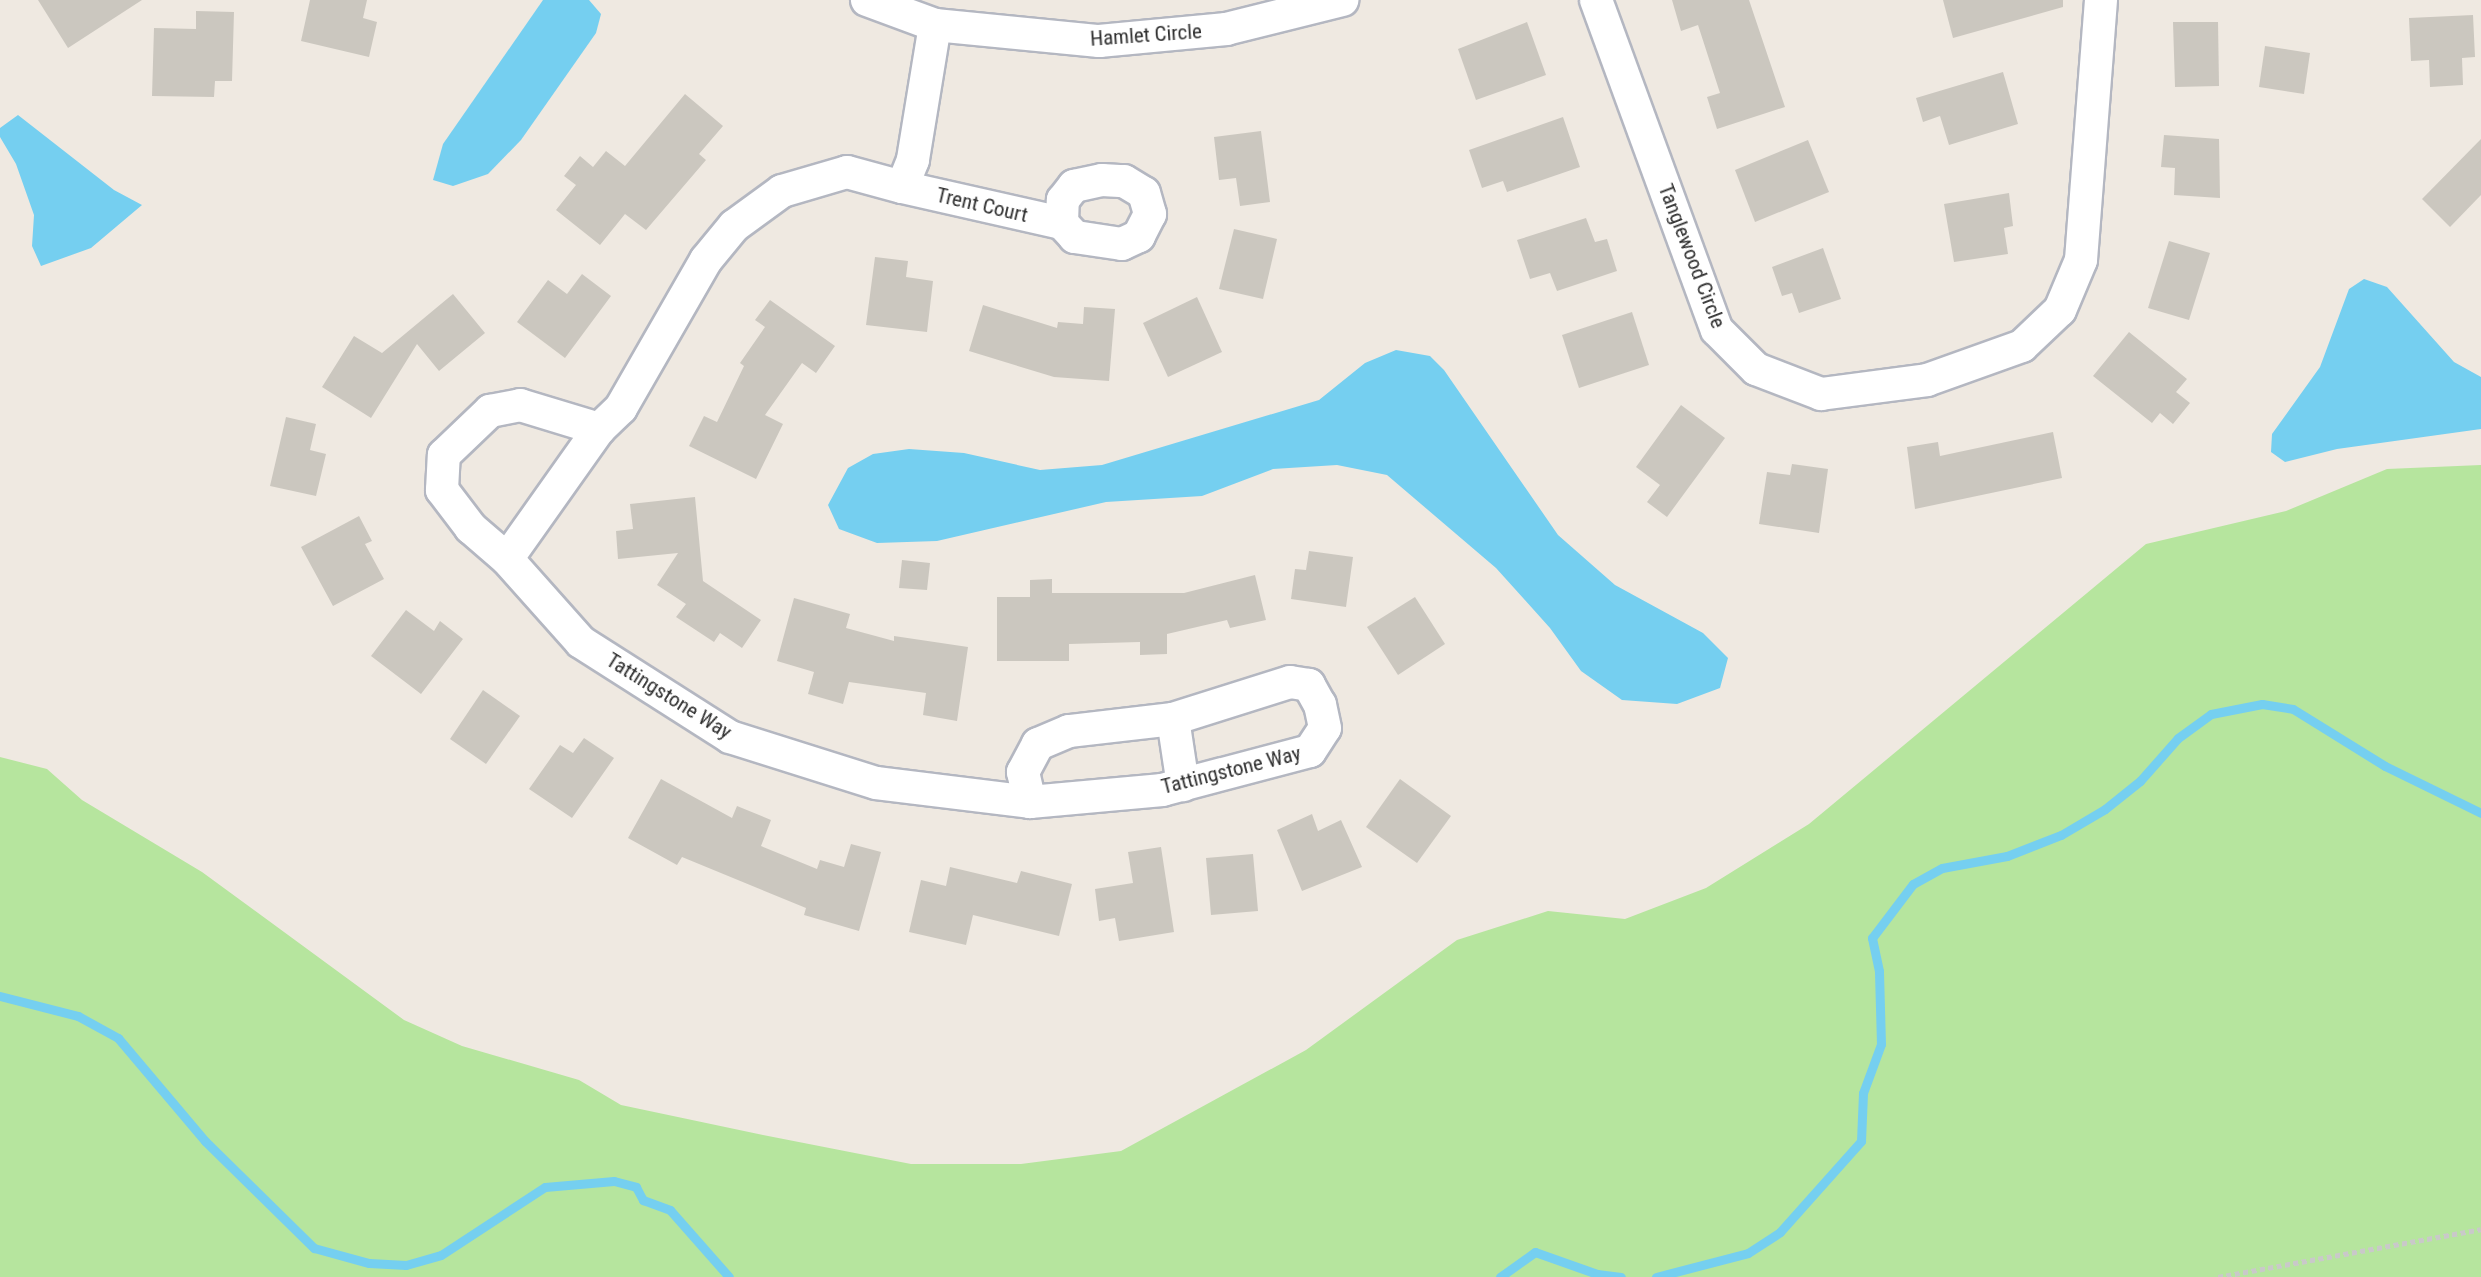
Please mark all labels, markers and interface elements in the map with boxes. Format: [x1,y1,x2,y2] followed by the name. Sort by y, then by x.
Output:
[1089,19,1203,51] street label: Hamlet Circle
[1653,180,1731,332] street label: Tanglewood Circle
[934,182,1030,228] street label: Trent Court
[602,647,736,745] street label: Tattingstone Way
[1159,740,1303,800] street label: Tattingstone Way

